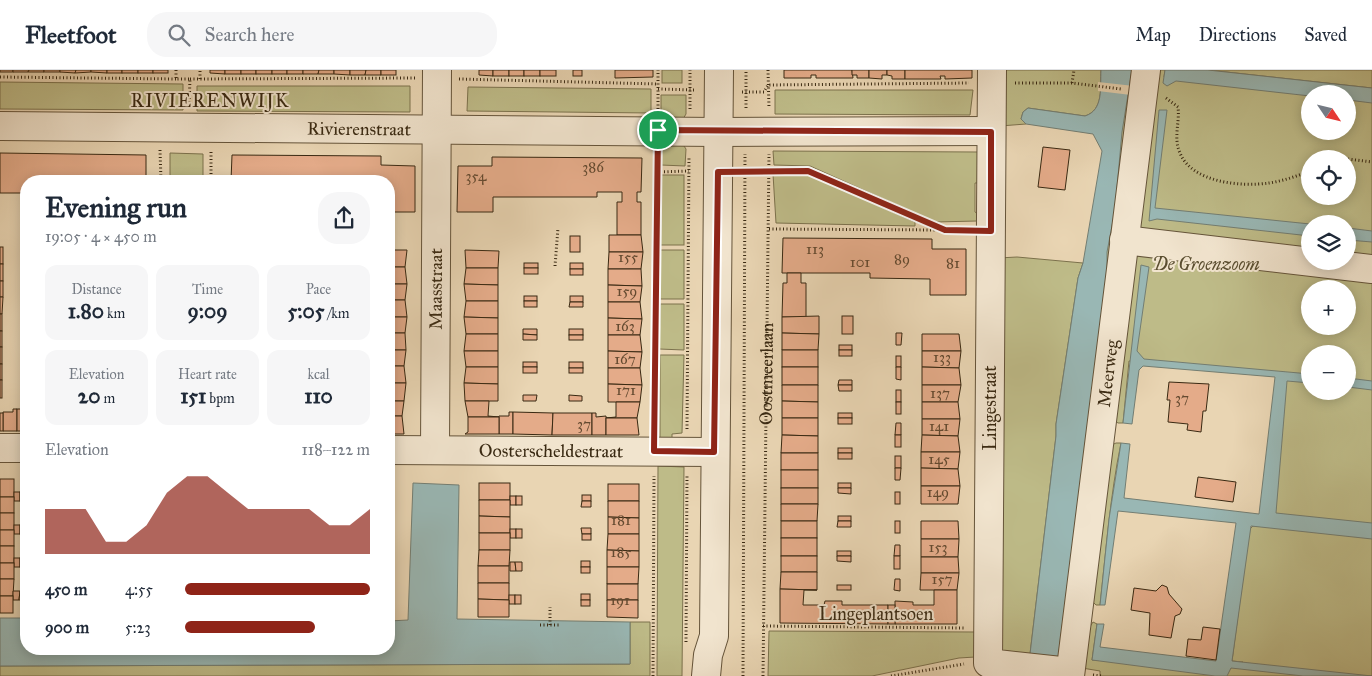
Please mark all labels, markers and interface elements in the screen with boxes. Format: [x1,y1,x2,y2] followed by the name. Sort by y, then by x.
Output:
[147,12,497,57] search box
[25,20,117,50] text: Fleetfoot
[165,21,193,49] icon: search
[205,23,294,46] text: Search here
[1135,24,1171,46] text: Map
[1199,24,1276,46] text: Directions
[1304,24,1347,46] text: Saved
[1301,85,1356,140] north arrow
[1301,85,1356,400] map controls
[131,89,289,113] district label: RIVIERENWIJK
[637,109,679,151] pin
[644,116,672,144] icon: arrive
[307,118,412,140] street label: Rivierenstraat
[1301,150,1356,205] button: locate
[582,158,605,176] house number: 386
[466,167,487,185] house number: 354
[45,190,187,225] text: Evening run
[318,192,370,244] button: share
[1301,215,1356,270] button: layers
[45,227,157,246] text: 19:05 · 4 × 450 m
[806,240,824,258] house number: 113
[425,247,447,330] street label: Maasstraat
[618,248,638,266] house number: 155
[894,250,910,268] house number: 89
[850,253,870,271] house number: 101
[1152,253,1260,275] park label: De Groenzoom
[946,254,960,272] house number: 81
[1301,280,1356,335] button: +
[71,281,122,298] text: Distance
[192,281,223,298] text: Time
[306,281,331,298] text: Pace
[617,282,637,300] house number: 159
[68,298,104,324] text: 1.80
[187,298,228,324] text: 9:09
[287,298,325,324] text: 5:05
[104,305,125,322] text: km
[325,305,350,322] text: /km
[615,317,635,335] house number: 163
[755,322,778,425] street label: Oostmeerlaan
[1093,338,1124,408] street label: Meerweg
[1301,345,1356,400] button: −
[933,348,951,366] house number: 133
[614,350,636,368] house number: 167
[979,365,1002,451] street label: Lingestraat
[69,366,124,383] text: Elevation
[178,366,237,383] text: Heart rate
[307,366,330,383] text: kcal
[616,381,636,399] house number: 171
[78,383,100,409] text: 20
[180,383,206,409] text: 151
[304,383,333,409] text: 110
[930,384,950,402] house number: 137
[1175,389,1189,407] house number: 37
[100,390,115,407] text: m
[206,390,235,407] text: bpm
[577,415,591,433] house number: 37
[929,417,949,435] house number: 141
[45,440,109,459] text: Elevation
[302,440,370,459] text: 118–122 m
[479,440,624,462] street label: Oosterscheldestraat
[928,450,950,468] house number: 145
[927,483,949,501] house number: 149
[611,511,631,529] house number: 181
[929,538,947,556] house number: 153
[611,543,631,561] house number: 185
[932,570,952,588] house number: 157
[45,580,88,599] text: 450 m
[125,580,153,599] text: 4:55
[610,591,630,609] house number: 191
[819,603,933,626] street label: Lingeplantsoen
[45,618,89,637] text: 900 m
[125,618,151,637] text: 5:23

